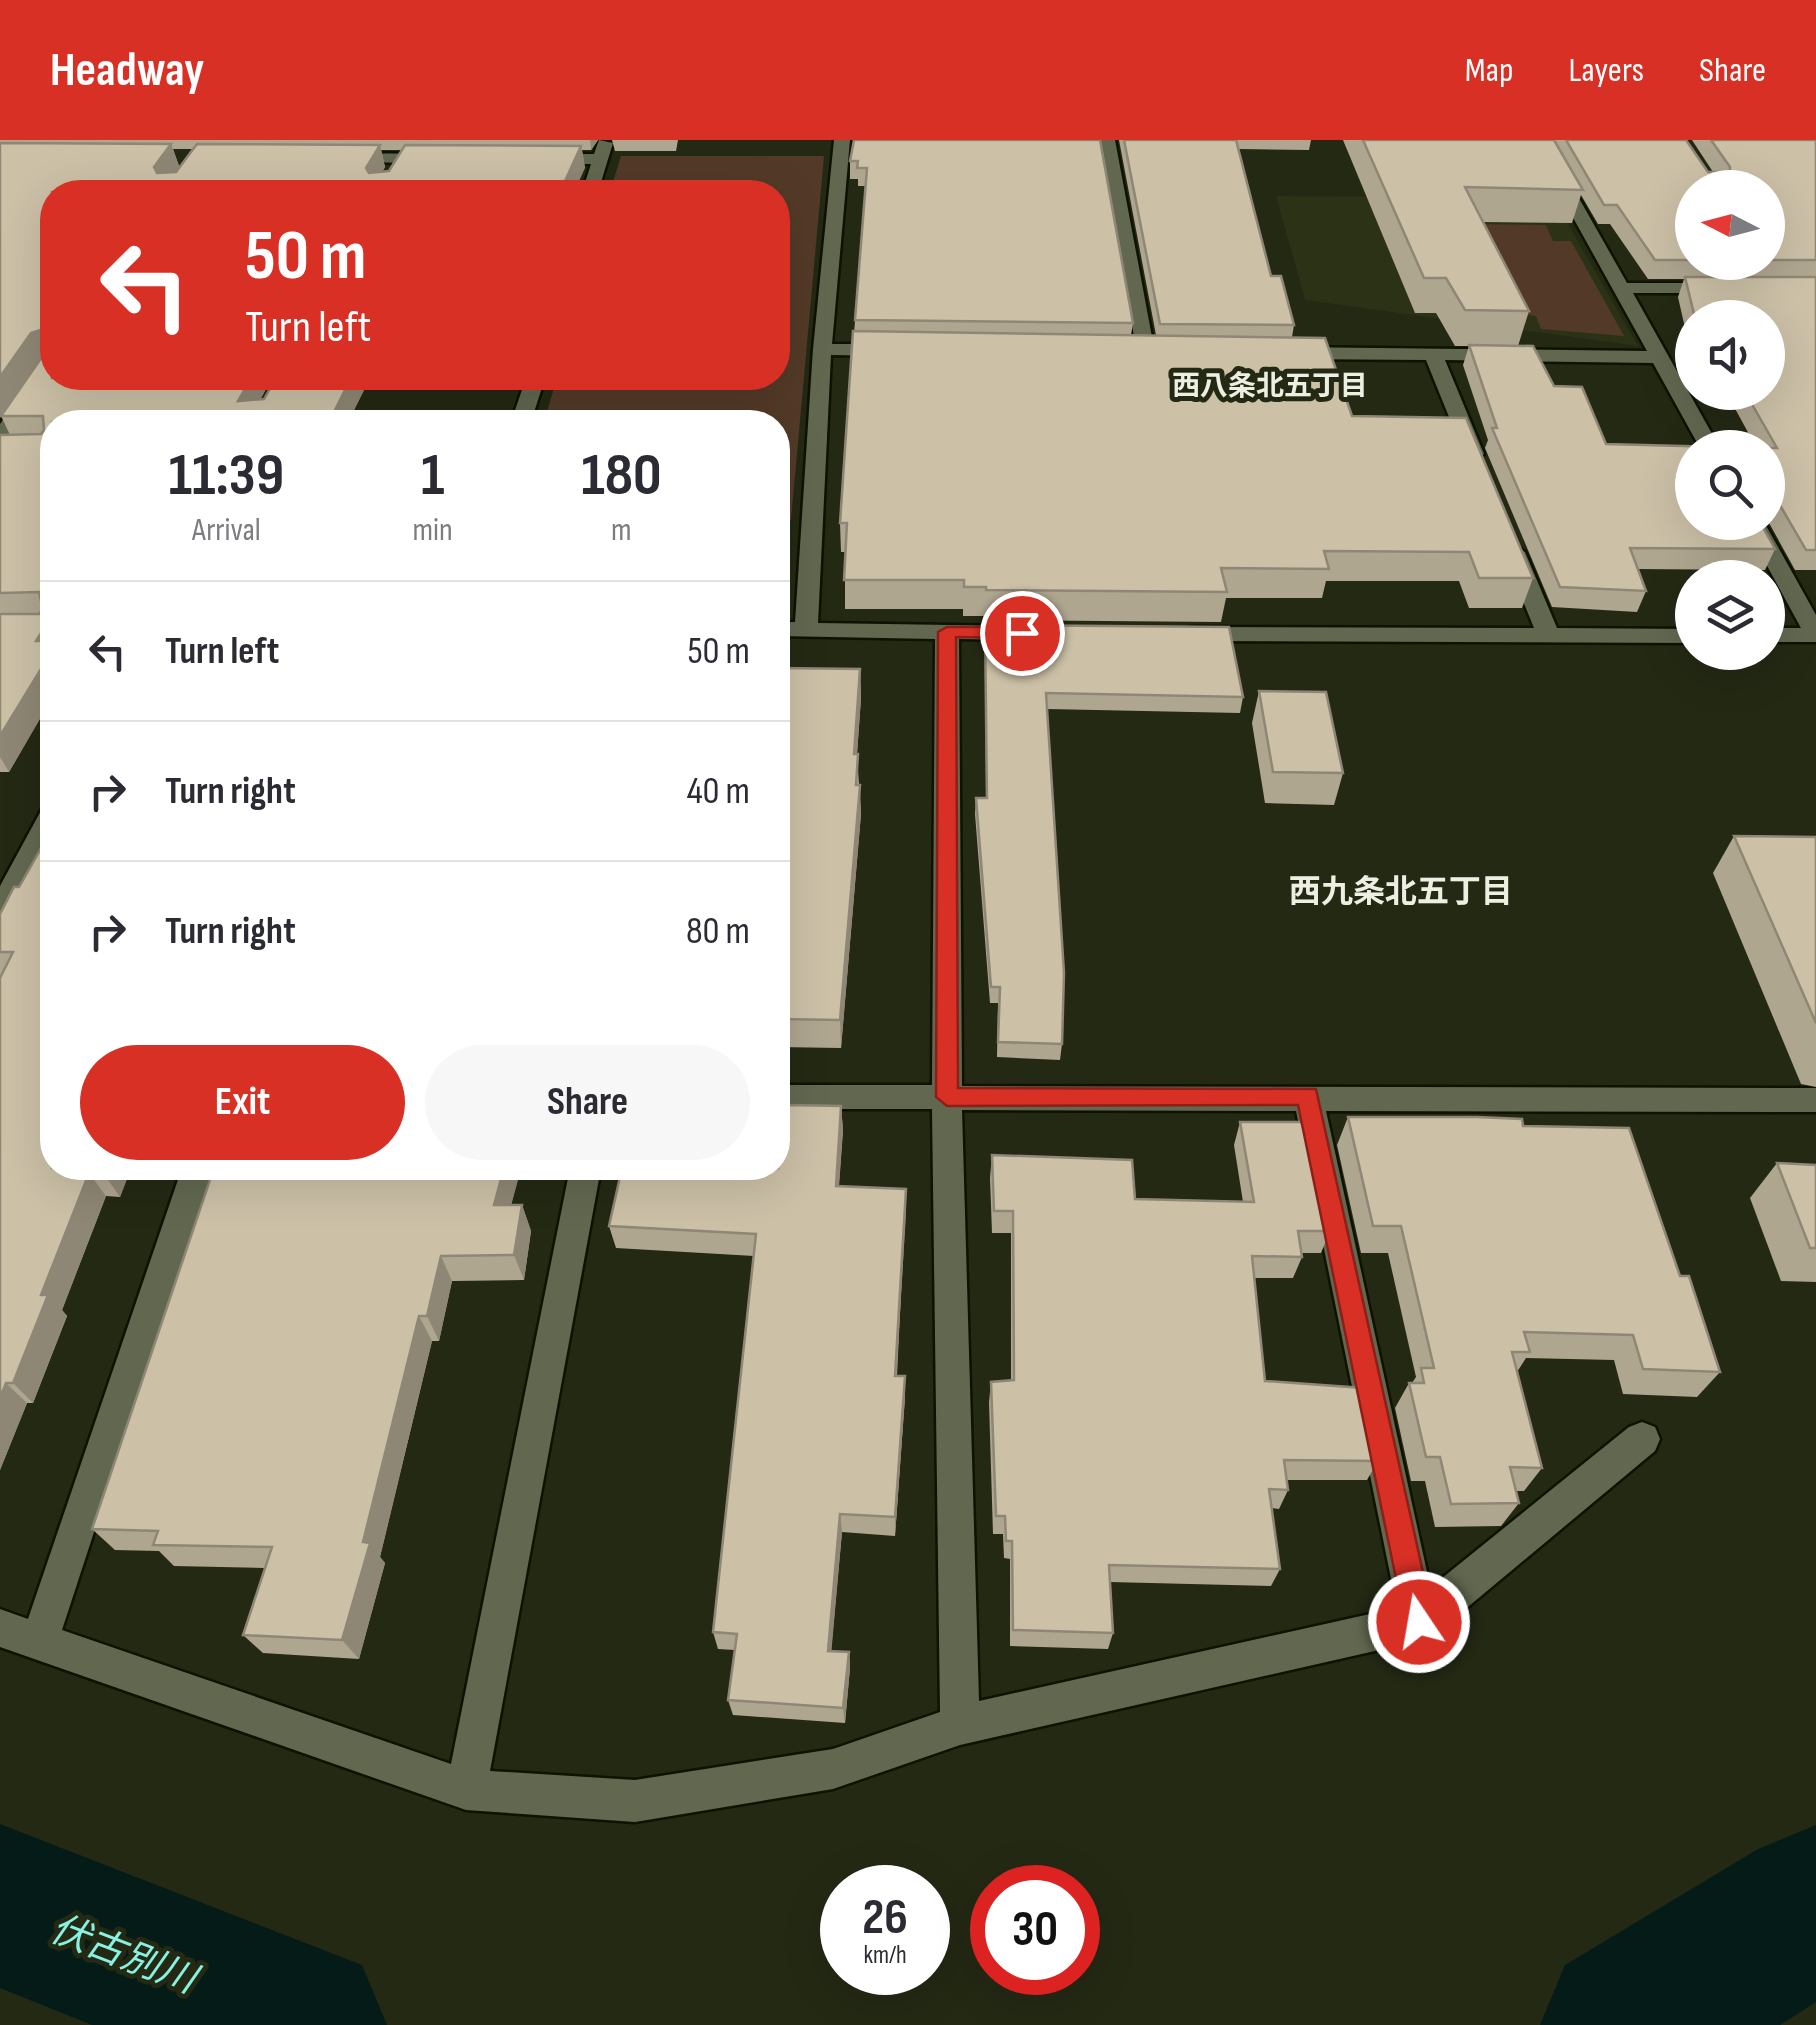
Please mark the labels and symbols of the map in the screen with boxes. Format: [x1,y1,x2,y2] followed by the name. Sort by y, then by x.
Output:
[1675,170,1785,280] north arrow
[1172,370,1368,403] district label: 西八条北五丁目
[980,591,1065,676] pin
[1289,873,1513,912] district label: 西九条北五丁目
[1367,1570,1471,1674] position arrow
[970,1865,1100,1995] speed limit sign: 30
[44,1907,206,2005] water label: 伏古別川

